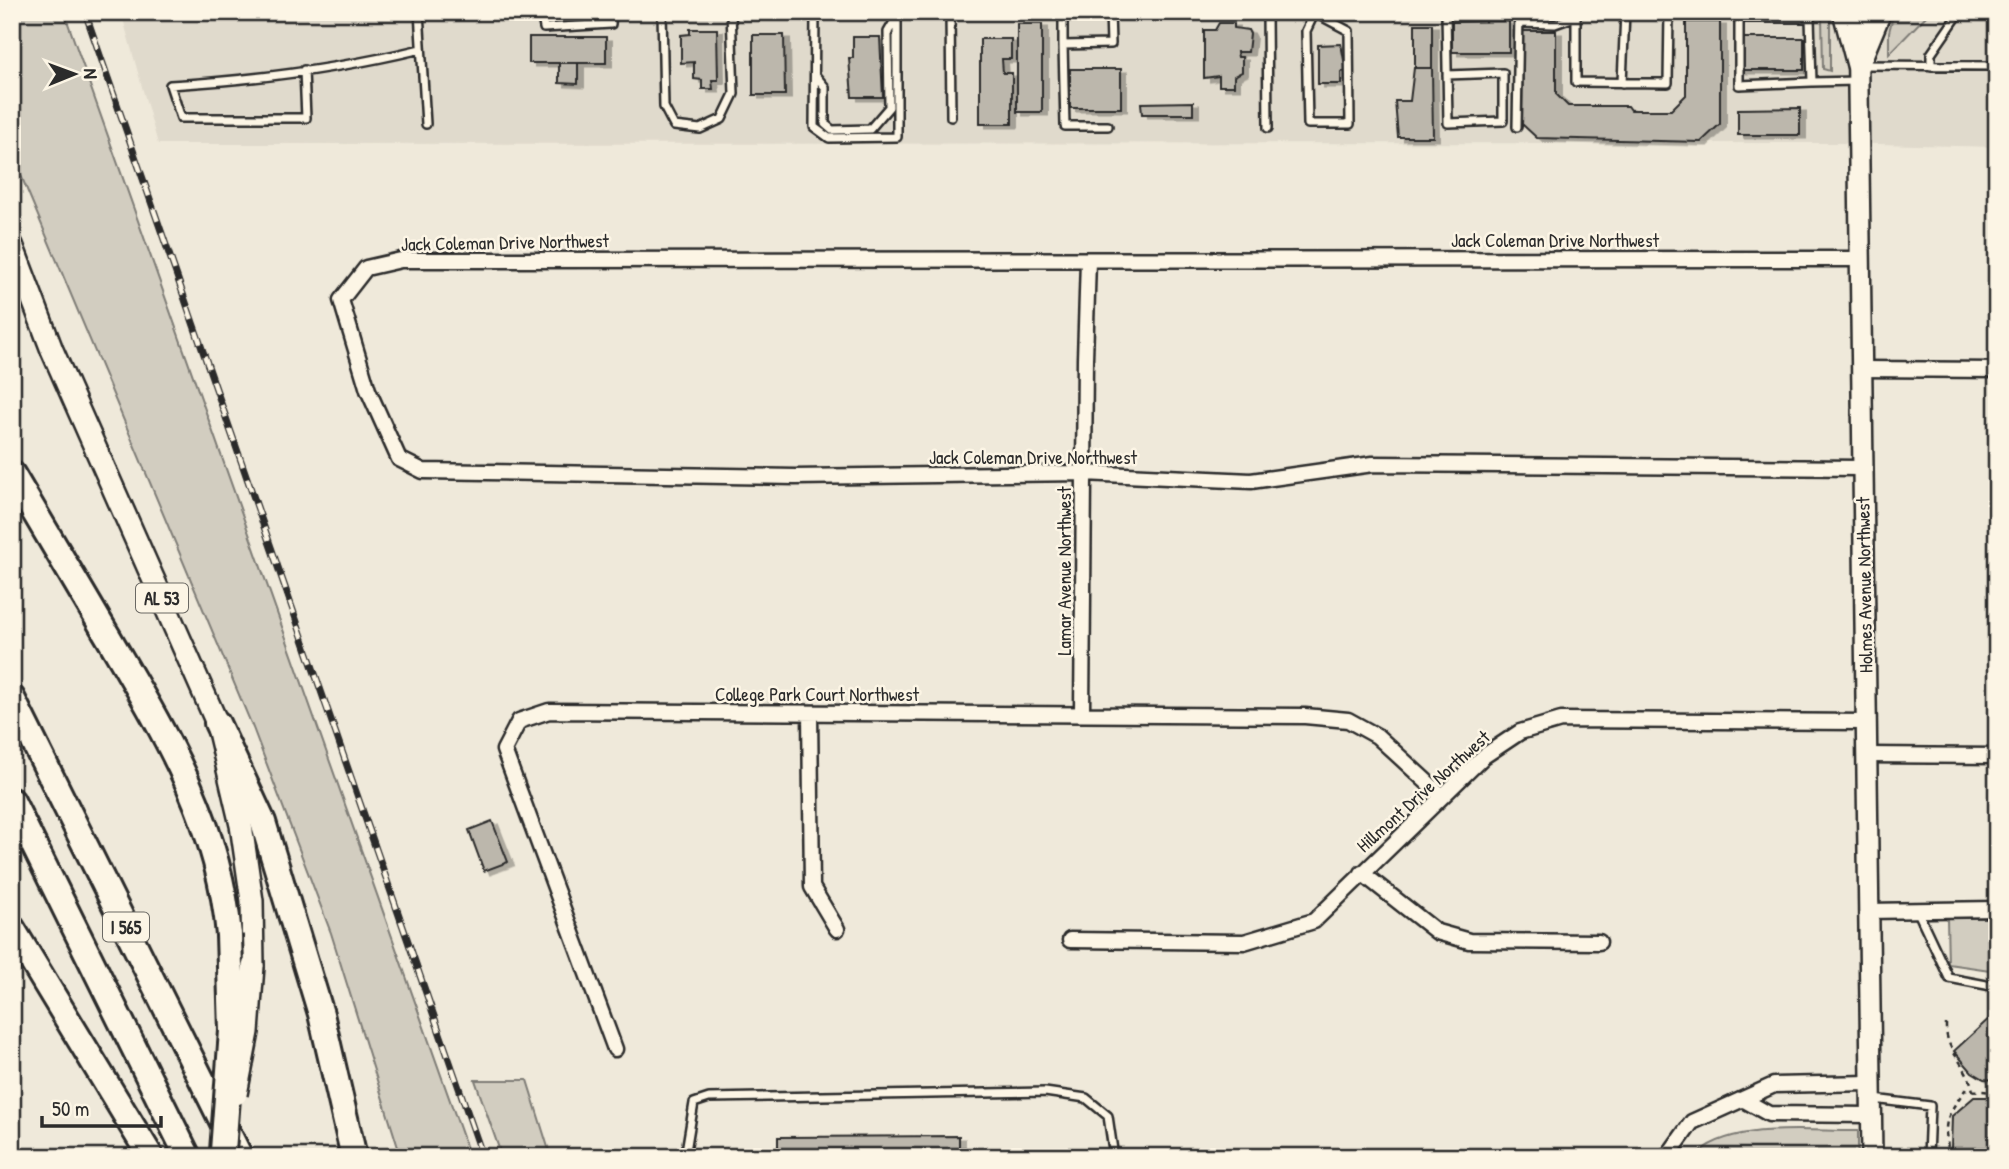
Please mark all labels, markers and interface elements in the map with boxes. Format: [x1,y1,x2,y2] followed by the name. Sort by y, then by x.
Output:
[38,38,108,108] north arrow
[78,68,104,79] text: N
[401,227,610,257] street label: Jack Coleman Drive Northwest
[1451,227,1659,253] street label: Jack Coleman Drive Northwest
[929,444,1137,470] street label: Jack Coleman Drive Northwest
[1051,486,1077,655] street label: Lamar Avenue Northwest
[1849,496,1879,673] street label: Holmes Avenue Northwest
[136,584,188,612] road number: AL 53
[715,681,919,707] street label: College Park Court Northwest
[1351,724,1496,858] street label: Hillmont Drive Northwest
[103,912,149,942] road number: I 565
[42,1085,161,1129] scale bar
[52,1094,89,1123] text: 50 m

